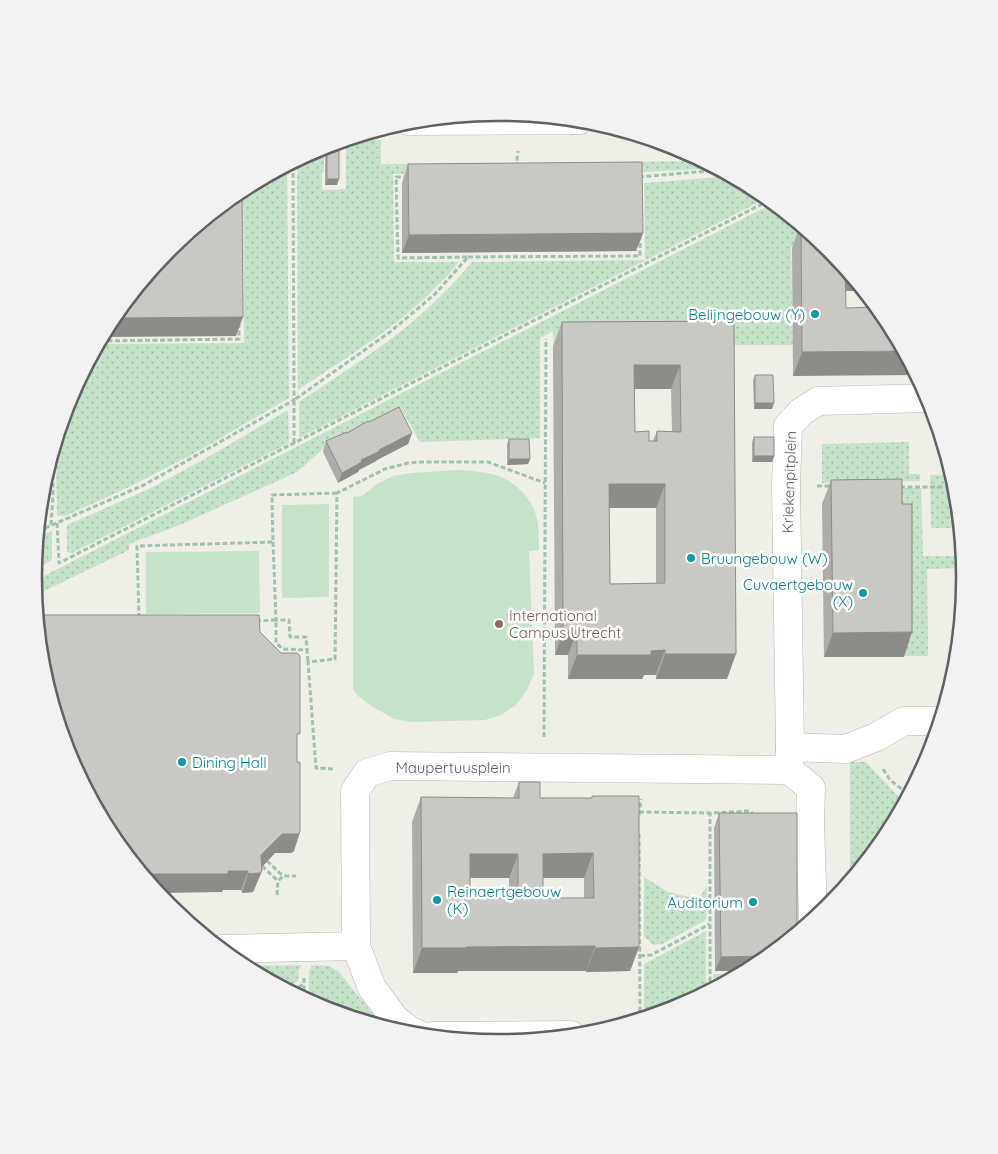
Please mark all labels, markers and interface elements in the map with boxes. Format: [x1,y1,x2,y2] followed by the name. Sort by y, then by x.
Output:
[688,305,805,324] place label: Belijngebouw (Y)
[809,308,821,320] marker: Belijngebouw (Y)
[778,430,800,534] street label: Kriekenpitplein
[701,549,828,568] place label: Bruungebouw (W)
[685,552,697,564] marker: Bruungebouw (W)
[743,575,853,611] place label: Cuvaertgebouw (X)
[857,587,869,599] marker: Cuvaertgebouw (X)
[509,606,621,642] place label: International Campus Utrecht
[493,618,505,630] marker: International Campus Utrecht
[192,753,267,772] place label: Dining Hall
[176,756,188,768] marker: Dining Hall
[395,758,511,777] street label: Maupertuusplein
[447,882,561,918] place label: Reinaertgebouw (K)
[667,893,743,912] place label: Auditorium
[431,894,443,906] marker: Reinaertgebouw (K)
[747,896,759,908] marker: Auditorium

